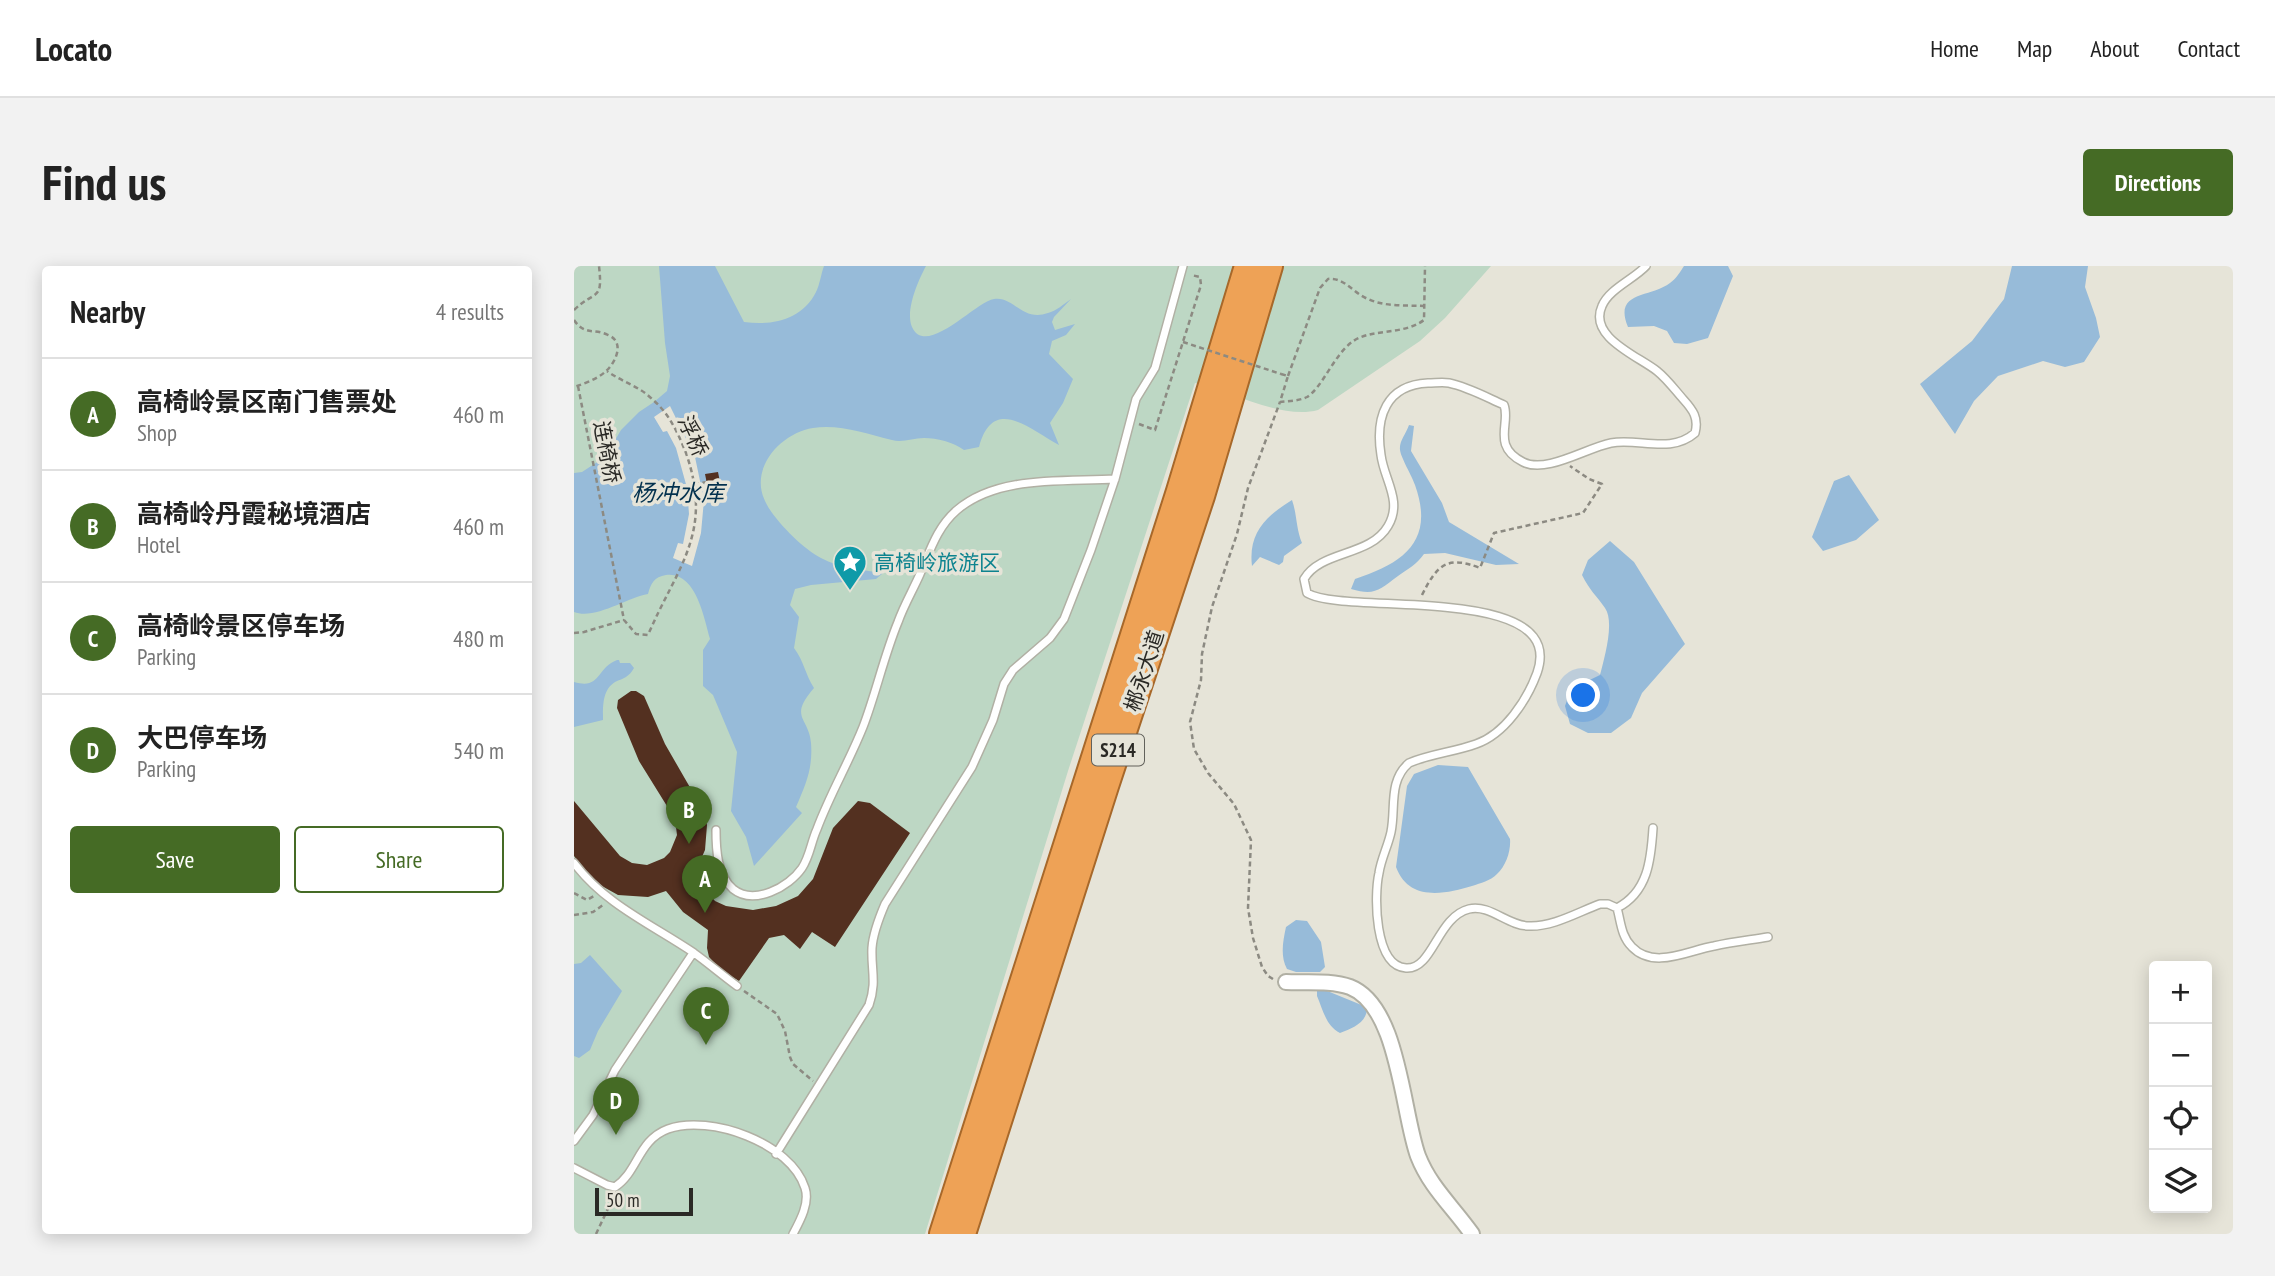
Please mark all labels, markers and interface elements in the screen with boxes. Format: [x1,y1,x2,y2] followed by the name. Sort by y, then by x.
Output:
[35,27,112,70] text: Locato
[1930,33,1979,64] text: Home
[2017,33,2052,64] text: Map
[2090,33,2139,64] text: About
[2177,33,2240,64] text: Contact
[2083,149,2233,216] button: Directions
[42,150,166,214] text: Find us
[70,292,145,331] text: Nearby
[436,297,504,326] text: 4 results
[137,385,397,418] text: 高椅岭景区南门售票处
[87,400,99,429] text: A
[453,400,504,429] text: 460 m
[672,411,714,461] street label: 浮桥
[137,418,177,447] text: Shop
[588,419,626,485] street label: 连椅桥
[632,478,728,507] water label: 杨冲水库
[137,497,371,530] text: 高椅岭丹霞秘境酒店
[87,512,99,541] text: B
[453,512,504,541] text: 460 m
[137,530,180,559] text: Hotel
[831,543,869,592] place icon: 高椅岭旅游区
[874,549,1000,576] place label: 高椅岭旅游区
[137,609,345,642] text: 高椅岭景区停车场
[88,624,98,653] text: C
[453,624,504,653] text: 480 m
[1118,627,1170,715] street label: 郴永大道
[137,642,196,671] text: Parking
[1566,678,1600,712] your location
[137,721,267,754] text: 大巴停车场
[1092,734,1144,765] road number: S214
[87,736,99,765] text: D
[453,736,504,765] text: 540 m
[137,754,196,783] text: Parking
[666,786,712,844] pin: B
[70,826,280,893] button: Save
[294,826,504,893] button: Share
[682,855,728,913] pin: A
[2149,961,2212,1213] map controls
[2149,961,2212,1024] button: +
[683,987,729,1045] pin: C
[2149,1024,2212,1087] button: −
[593,1077,639,1135] pin: D
[2149,1087,2212,1150] button: locate
[2149,1150,2212,1213] button: layers
[595,1185,693,1217] scale bar
[606,1188,640,1212] text: 50 m

